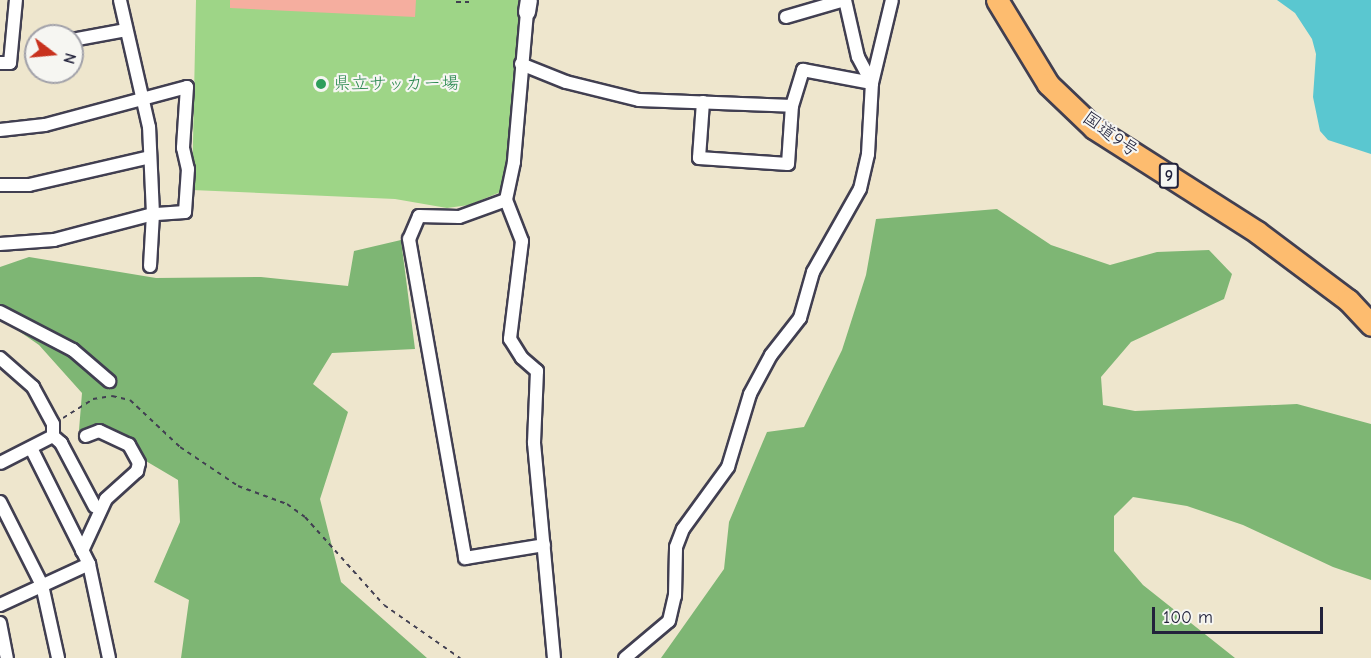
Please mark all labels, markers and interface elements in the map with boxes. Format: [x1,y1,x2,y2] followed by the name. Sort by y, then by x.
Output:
[24,24,84,84] north arrow
[59,51,79,66] text: N
[333,73,459,95] place label: 県立サッカー場
[314,77,328,91] marker: 県立サッカー場
[1078,108,1142,162] street label: 国道9号
[1158,163,1180,189] road number: 9
[1155,595,1326,633] scale bar
[1163,607,1213,628] text: 100 m

